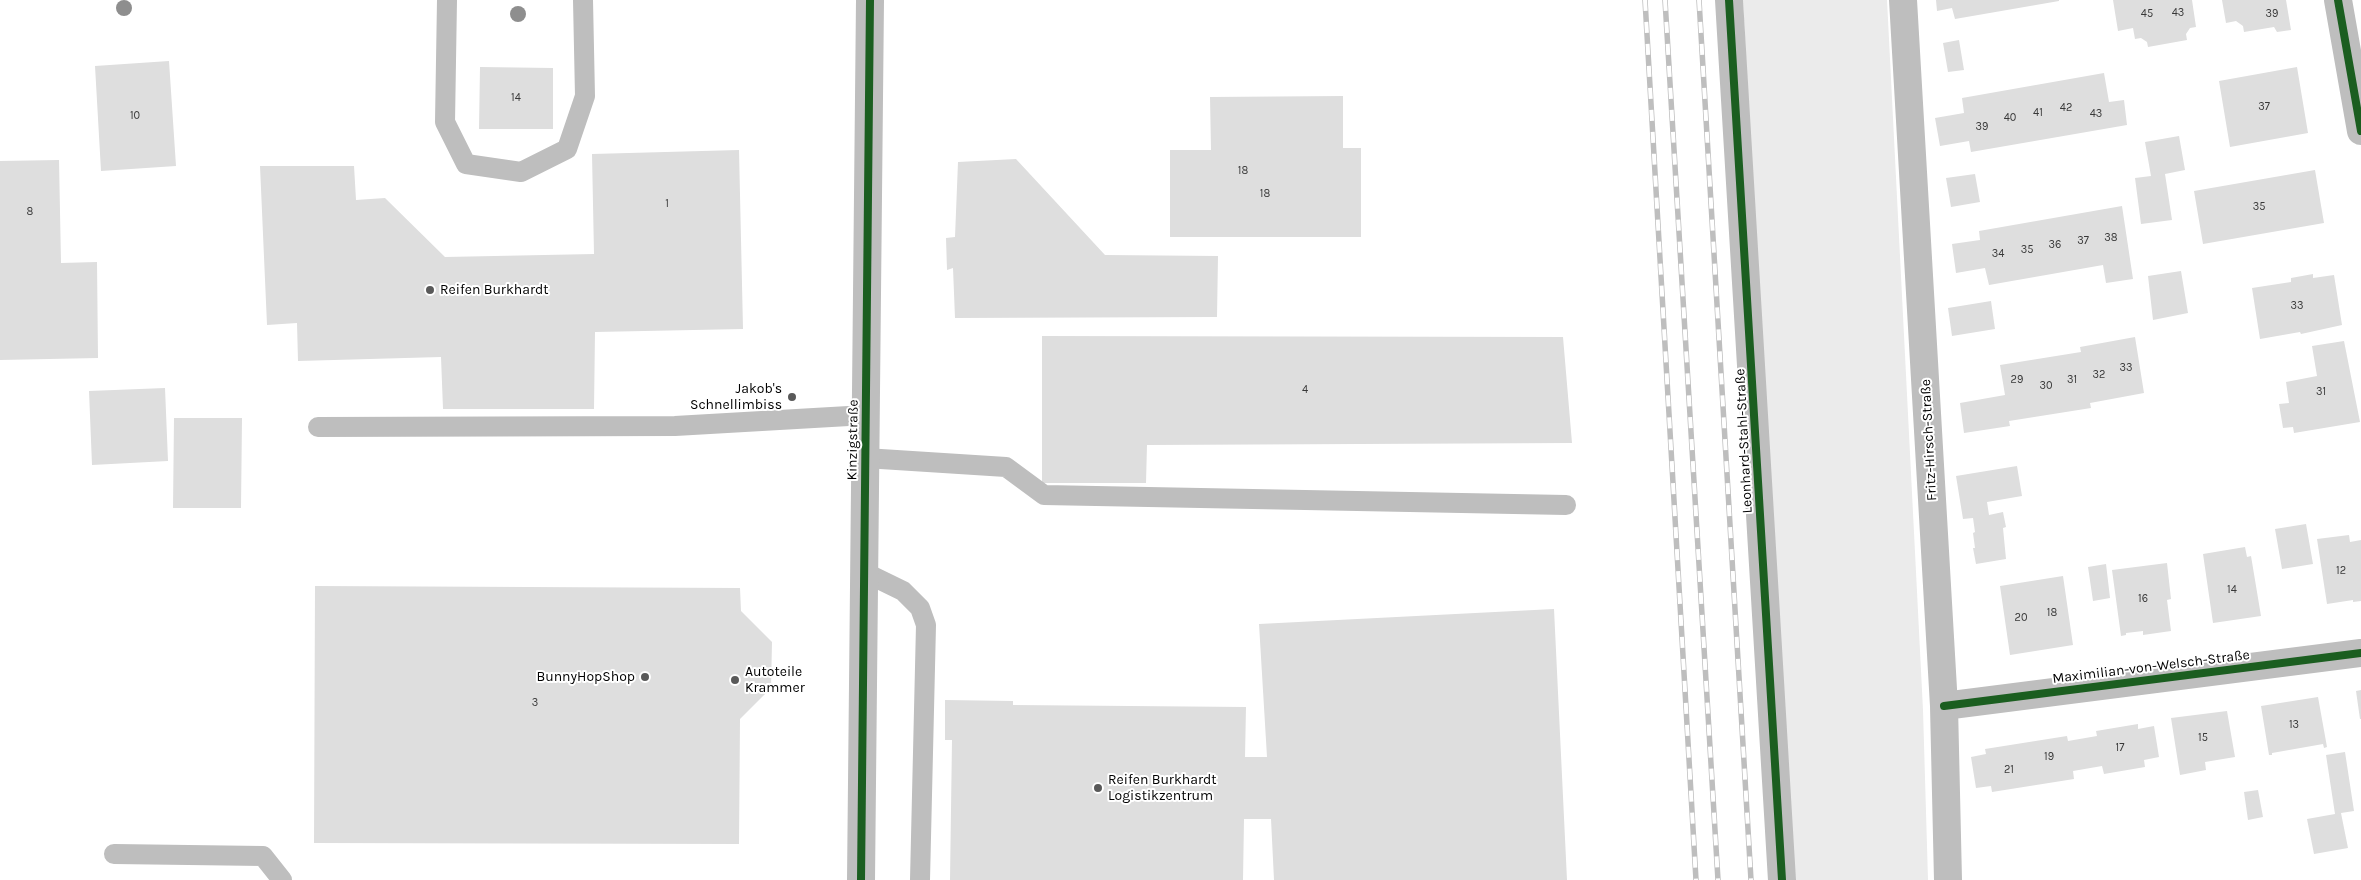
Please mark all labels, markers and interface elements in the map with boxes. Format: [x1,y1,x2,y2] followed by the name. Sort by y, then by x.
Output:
[2172,6,2184,20] house number: 43
[2141,7,2153,21] house number: 45
[2266,7,2278,21] house number: 39
[511,91,521,105] house number: 14
[2258,100,2270,114] house number: 37
[2060,101,2072,115] house number: 42
[2033,106,2043,120] house number: 41
[2090,107,2102,121] house number: 43
[130,109,140,123] house number: 10
[2004,111,2016,125] house number: 40
[1976,120,1988,134] house number: 39
[1238,164,1248,178] house number: 18
[1260,187,1270,201] house number: 18
[665,197,669,211] house number: 1
[2253,200,2265,214] house number: 35
[27,205,33,219] house number: 8
[2104,231,2118,245] house number: 38
[2077,234,2089,248] house number: 37
[2049,238,2061,252] house number: 36
[2021,243,2033,257] house number: 35
[1992,247,2004,261] house number: 34
[440,282,549,298] place label: Reifen Burkhardt
[424,284,436,296] marker: Reifen Burkhardt
[2291,299,2303,313] house number: 33
[2120,361,2132,375] house number: 33
[1732,368,1756,514] street label: Leonhard-Stahl-Straße
[2093,368,2105,382] house number: 32
[2011,373,2023,387] house number: 29
[2067,373,2077,387] house number: 31
[1917,379,1941,501] street label: Fritz-Hirsch-Straße
[2039,379,2053,393] house number: 30
[690,381,782,414] place label: Jakob's Schnellimbiss
[1302,383,1308,397] house number: 4
[2316,385,2326,399] house number: 31
[786,391,798,403] marker: Jakob's Schnellimbiss
[844,399,862,481] street label: Kinzigstraße
[2336,564,2346,578] house number: 12
[2227,583,2237,597] house number: 14
[2138,592,2148,606] house number: 16
[2047,606,2057,620] house number: 18
[2015,611,2027,625] house number: 20
[2051,647,2251,687] street label: Maximilian-von-Welsch-Straße
[745,664,805,696] place label: Autoteile Krammer
[536,669,635,685] place label: BunnyHopShop
[639,671,651,683] marker: BunnyHopShop
[729,674,741,686] marker: Autoteile Krammer
[532,696,538,710] house number: 3
[2289,718,2299,732] house number: 13
[2198,731,2208,745] house number: 15
[2116,741,2124,755] house number: 17
[2044,750,2054,764] house number: 19
[2004,763,2014,777] house number: 21
[1108,772,1217,804] place label: Reifen Burkhardt Logistikzentrum
[1092,782,1104,794] marker: Reifen Burkhardt Logistikzentrum

